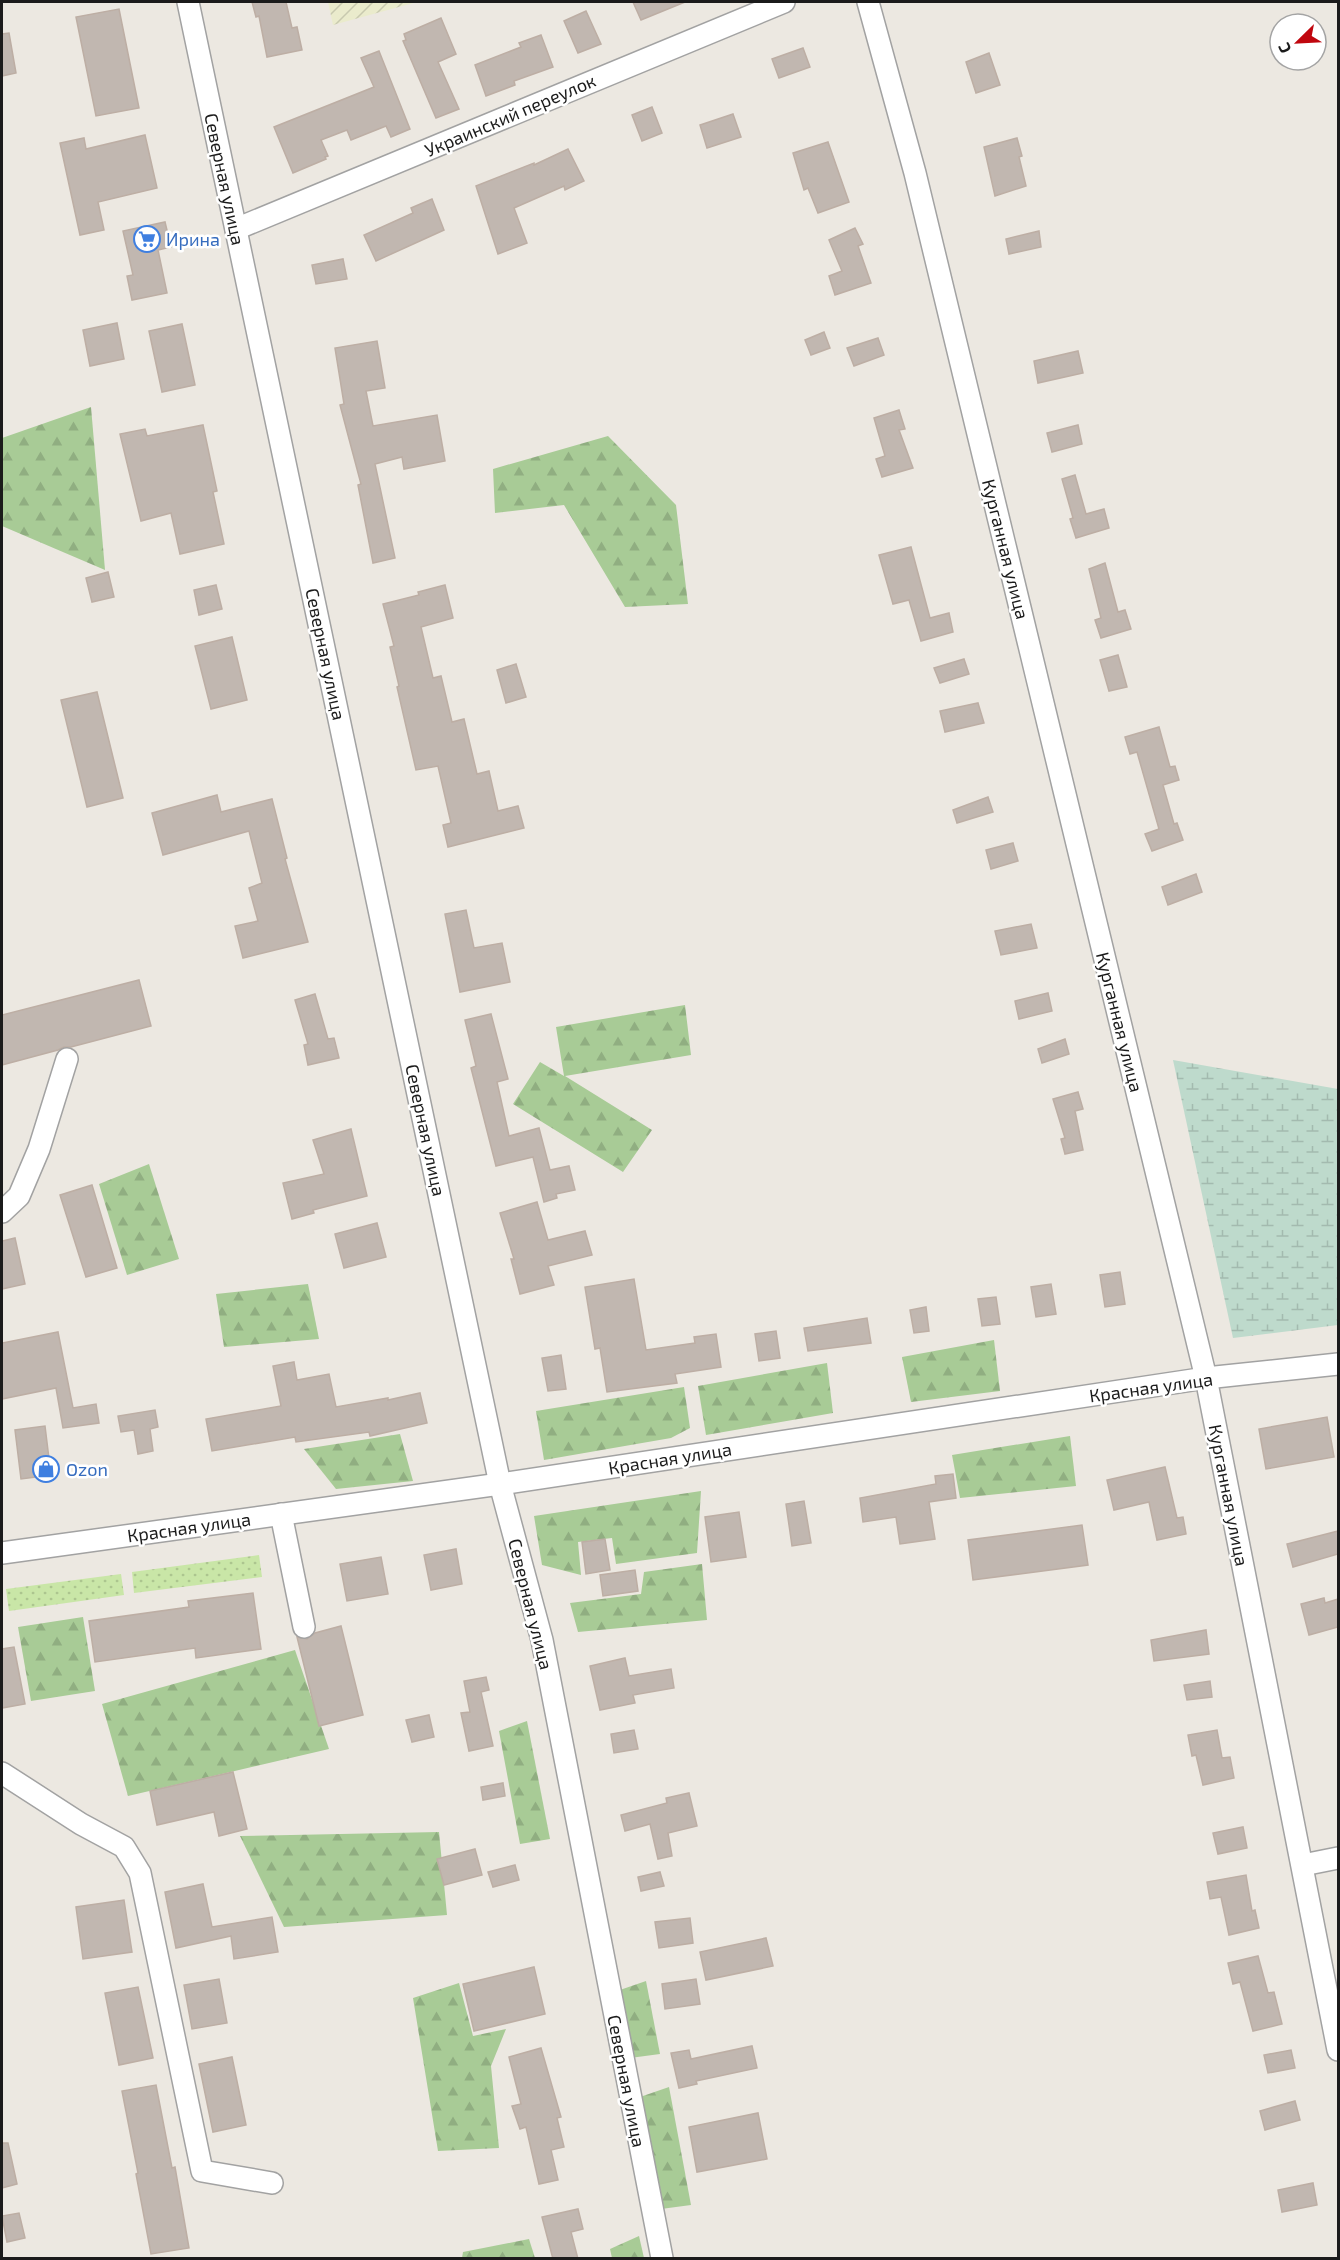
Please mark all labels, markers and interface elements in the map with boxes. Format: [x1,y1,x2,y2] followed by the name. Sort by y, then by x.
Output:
[1268,12,1328,72] north arrow
[1273,40,1294,56] text: С
[421,69,599,161] street label: Украинский переулок
[200,111,250,247] street label: Северная улица
[132,224,162,254] supermarket icon: Ирина
[166,228,220,250] place label: Ирина
[978,477,1034,621] street label: Курганная улица
[301,586,351,722] street label: Северная улица
[1092,950,1148,1094] street label: Курганная улица
[401,1062,451,1198] street label: Северная улица
[1088,1367,1214,1407] street label: Красная улица
[1204,1422,1254,1568] street label: Курганная улица
[607,1437,733,1479] street label: Красная улица
[31,1454,61,1484] shop icon: Ozon
[66,1458,108,1480] place label: Ozon
[126,1507,252,1547] street label: Красная улица
[504,1536,558,1672] street label: Северная улица
[603,2013,651,2149] street label: Северная улица

